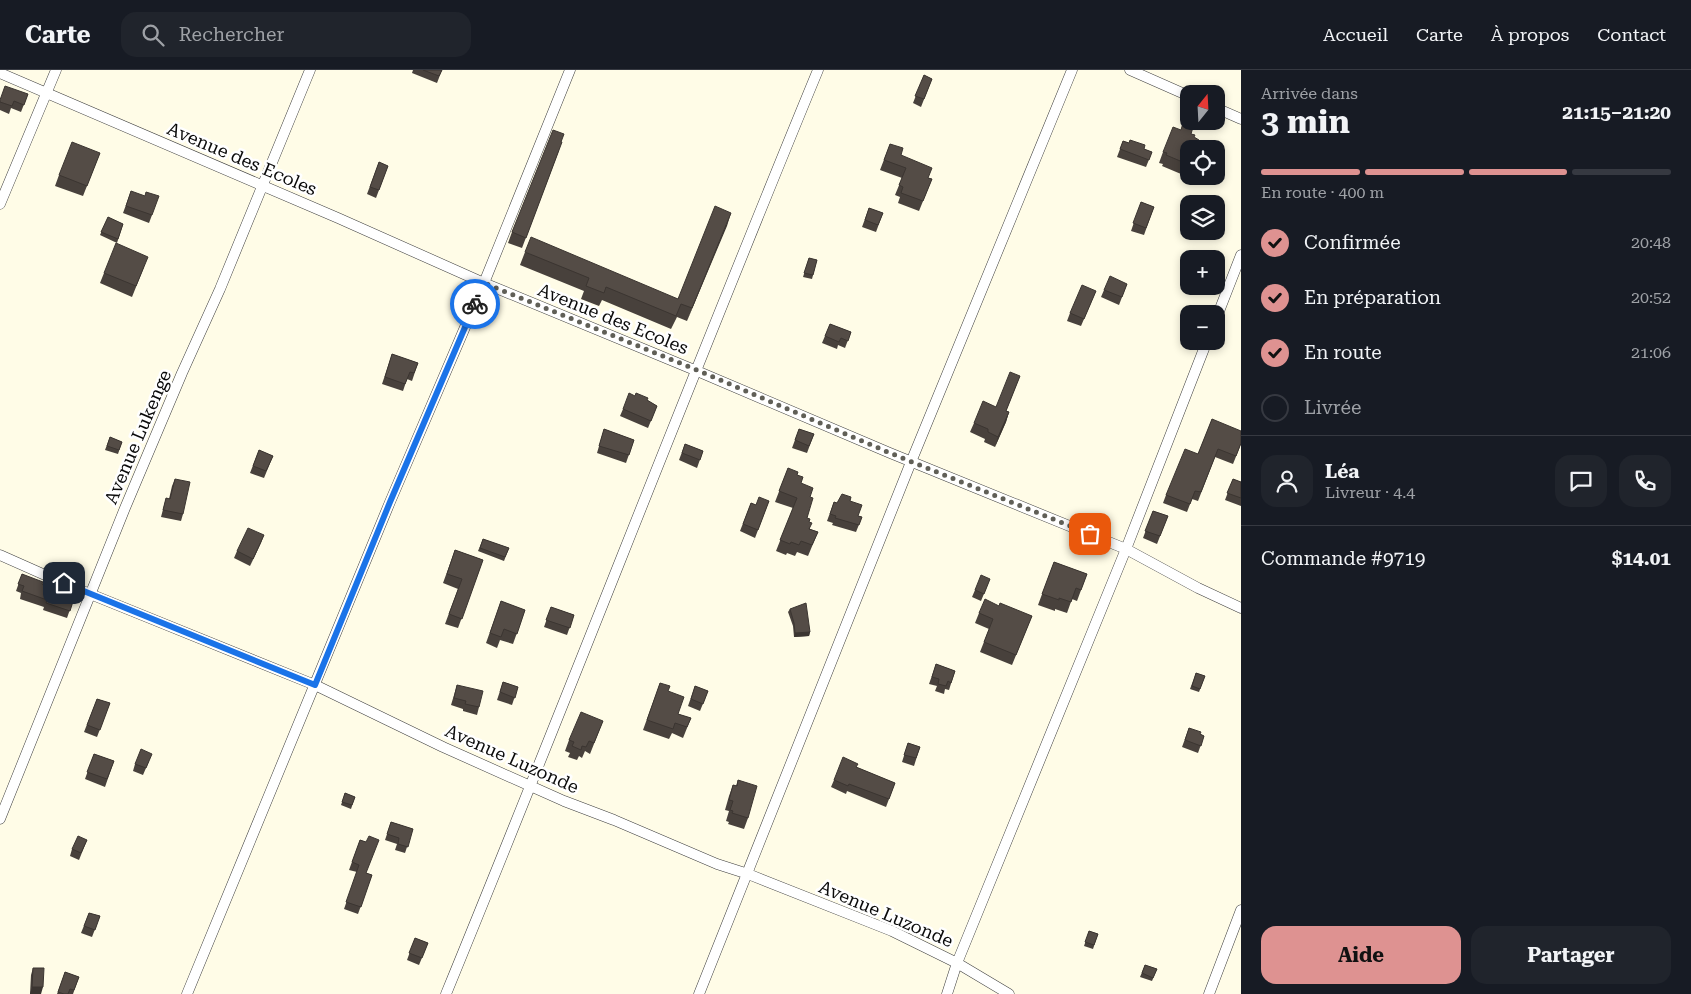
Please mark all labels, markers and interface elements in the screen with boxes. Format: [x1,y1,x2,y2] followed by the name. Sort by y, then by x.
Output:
[121,12,471,57] search box
[25,21,91,49] text: Carte
[139,21,167,49] icon: search
[179,23,284,46] text: Rechercher
[1323,24,1388,45] text: Accueil
[1416,24,1463,45] text: Carte
[1491,24,1569,45] text: À propos
[1597,24,1666,45] text: Contact
[1261,84,1358,103] text: Arrivée dans
[1180,85,1225,130] north arrow
[1180,85,1225,350] map controls
[1562,101,1671,124] text: 21:15–21:20
[1261,103,1350,141] text: 3 min
[164,118,320,200] street label: Avenue des Ecoles
[1180,140,1225,185] button: locate
[1261,183,1384,202] text: En route · 400 m
[1180,195,1225,240] button: layers
[1261,229,1289,257] icon: check
[1304,231,1401,254] text: Confirmée
[1631,233,1671,252] text: 20:48
[1180,250,1225,295] button: +
[450,279,500,329] courier
[535,279,691,358] street label: Avenue des Ecoles
[1261,284,1289,312] icon: check
[1304,286,1441,309] text: En préparation
[1631,288,1671,307] text: 20:52
[461,290,489,318] icon: bike
[1180,305,1225,350] button: −
[1261,339,1289,367] icon: check
[1304,341,1382,364] text: En route
[1631,343,1671,362] text: 21:06
[100,367,175,507] street label: Avenue Lukenge
[1304,396,1361,419] text: Livrée
[1261,455,1313,507] button: person
[1555,455,1607,507] button: chat
[1619,455,1671,507] button: phone
[1325,460,1360,483] text: Léa
[1325,483,1415,502] text: Livreur · 4.4
[1069,513,1111,555] pin
[1076,520,1104,548] icon: bag
[1261,547,1426,570] text: Commande #9719
[1612,547,1671,570] text: $14.01
[43,562,85,604] pin
[50,569,78,597] icon: home
[442,720,582,797] street label: Avenue Luzonde
[816,876,957,951] street label: Avenue Luzonde
[1261,926,1461,984] button: Aide
[1471,926,1671,984] button: Partager

